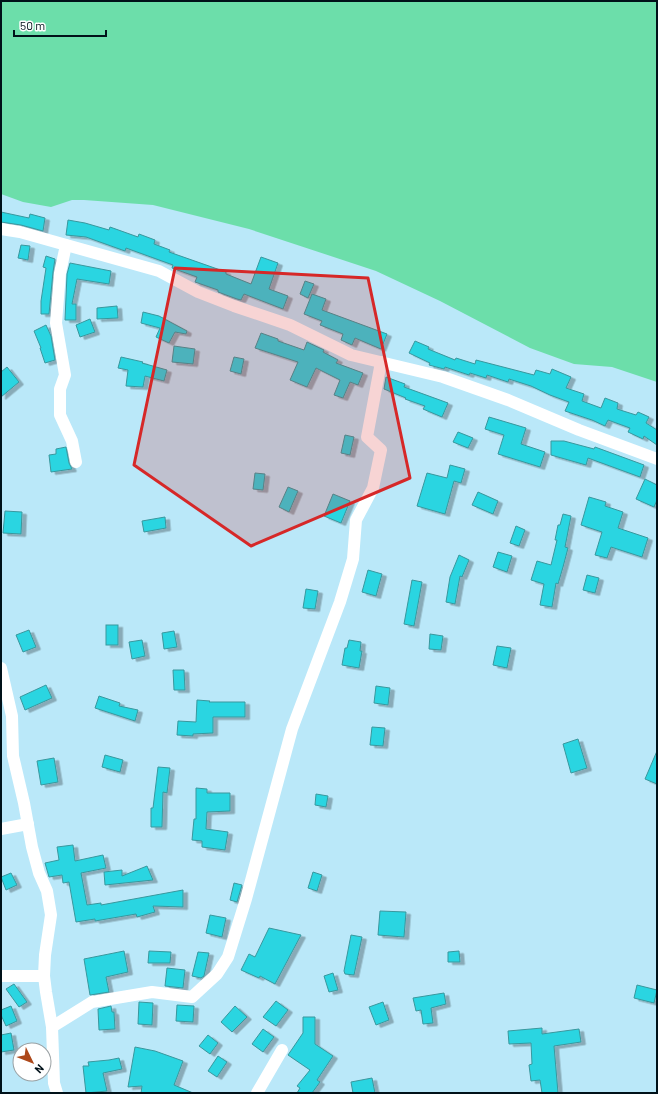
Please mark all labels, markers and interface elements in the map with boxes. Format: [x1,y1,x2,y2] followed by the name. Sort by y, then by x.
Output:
[14,12,106,38] scale bar
[20,18,45,32] text: 50 m
[12,1042,52,1082] north arrow
[32,1062,47,1076] text: N

